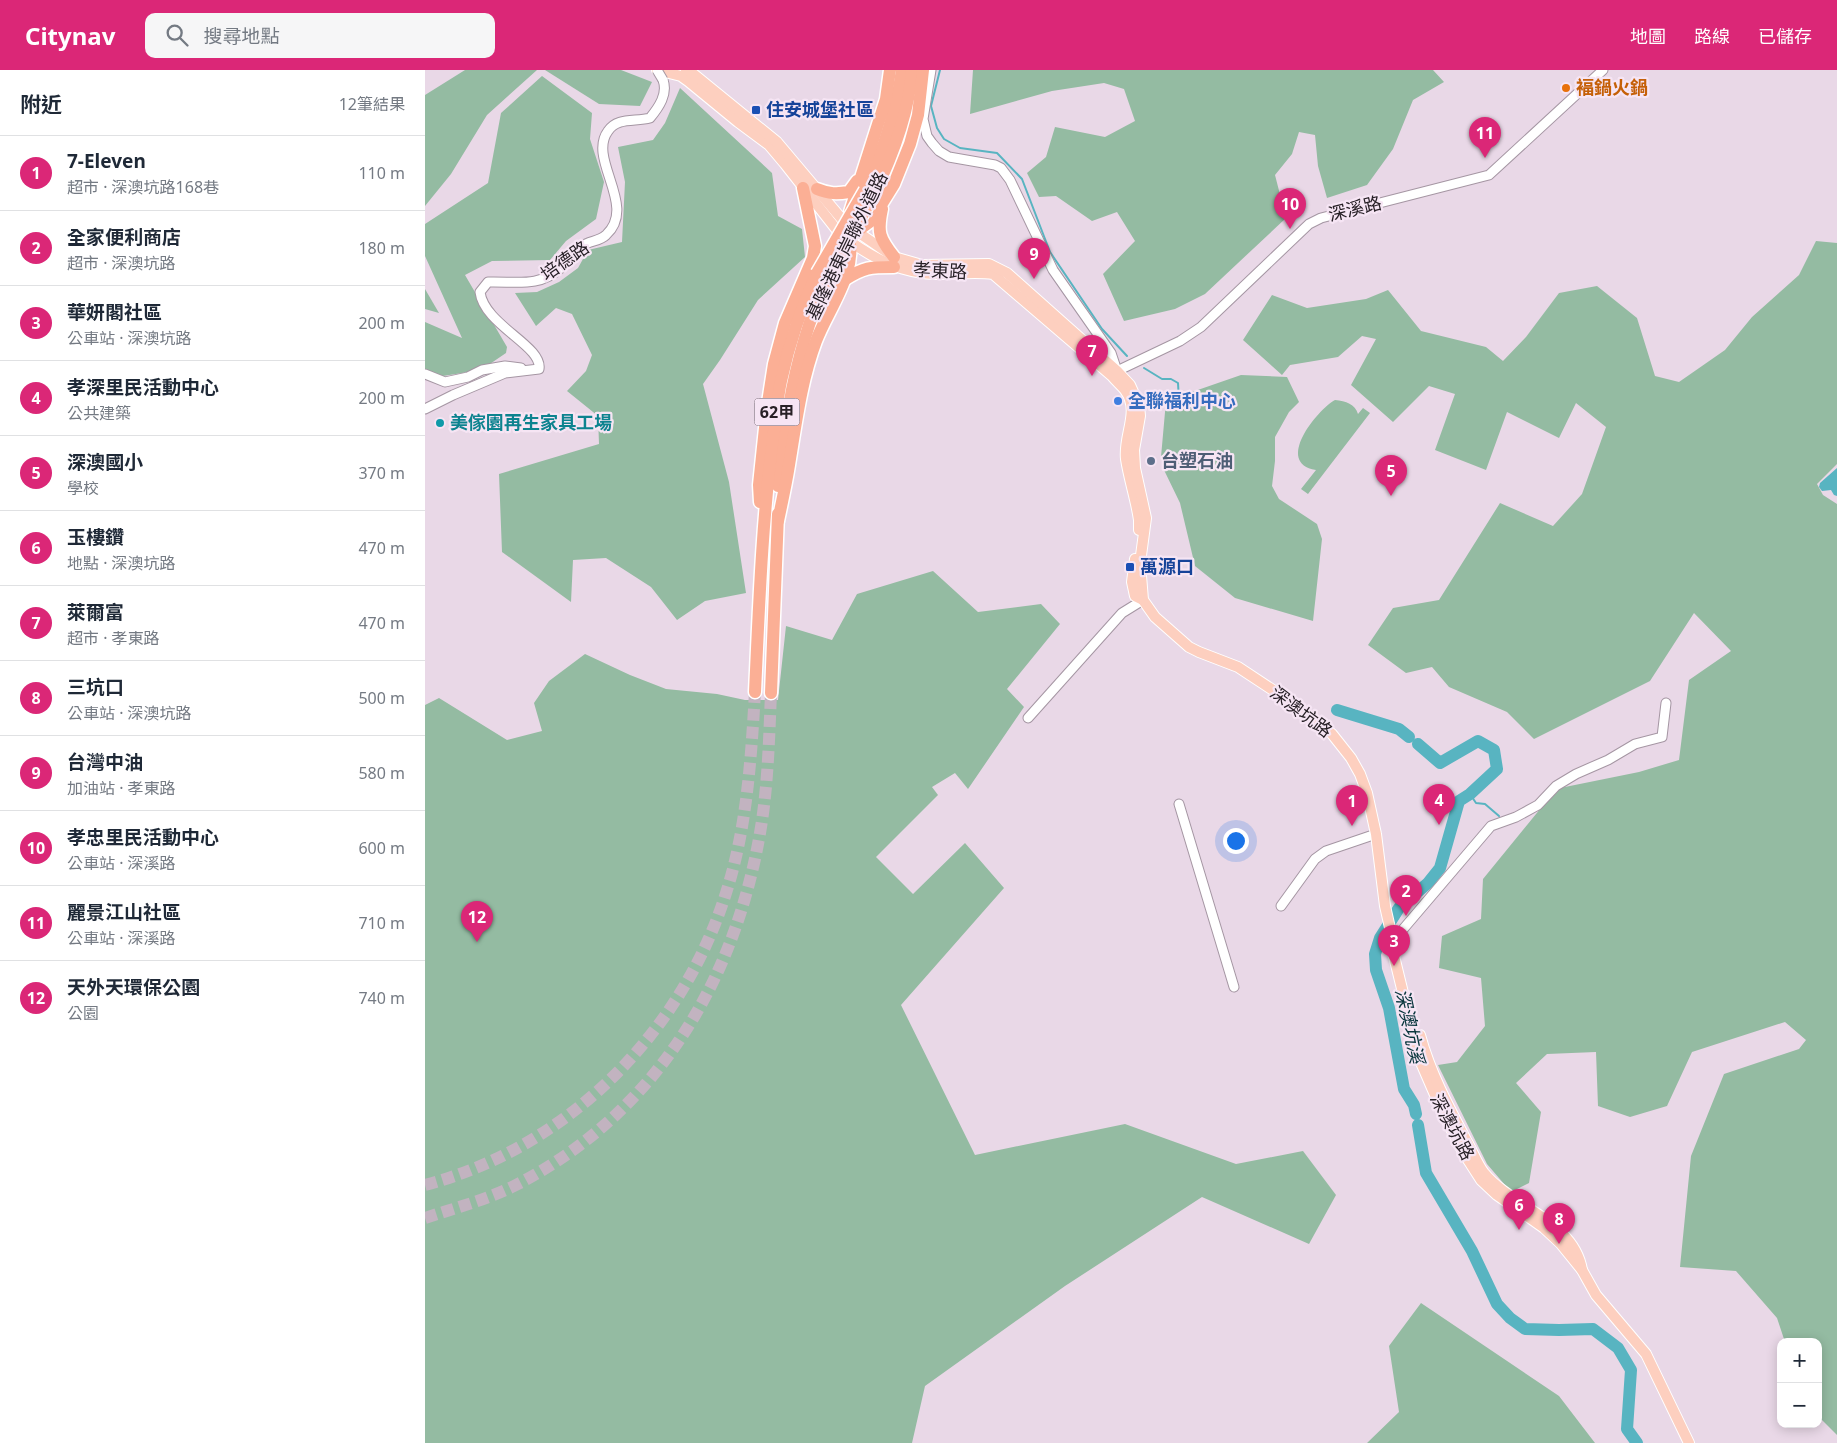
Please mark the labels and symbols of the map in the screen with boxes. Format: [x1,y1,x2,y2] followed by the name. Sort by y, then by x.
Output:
[1576,75,1648,99] place label: 褔鍋火鍋
[1560,82,1572,94] marker: 褔鍋火鍋
[766,97,874,121] place label: 住安城堡社區
[750,104,762,116] marker: 住安城堡社區
[1469,117,1501,158] pin: 11
[800,167,892,324] street label: 基隆港東岸聯外道路
[1274,188,1306,229] pin: 10
[1326,190,1384,226] street label: 深溪路
[535,235,593,285] street label: 培德路
[1018,238,1050,279] pin: 9
[912,257,968,283] street label: 孝東路
[1076,335,1108,376] pin: 7
[1128,388,1236,412] place label: 全聯福利中心
[1112,395,1124,407] marker: 全聯福利中心
[755,398,799,426] road number: 62甲
[450,410,612,434] place label: 美傢園再生家具工場
[434,417,446,429] marker: 美傢園再生家具工場
[1161,448,1233,472] place label: 台塑石油
[1145,455,1157,467] marker: 台塑石油
[1375,455,1407,496] pin: 5
[1140,554,1194,578] place label: 萬源口
[1124,561,1136,573] marker: 萬源口
[1266,680,1338,742] street label: 深澳坑路
[1423,784,1455,825] pin: 4
[1336,785,1368,826] pin: 1
[1223,828,1249,854] your location
[1390,875,1422,916] pin: 2
[461,901,493,942] pin: 12
[1378,925,1410,966] pin: 3
[1389,986,1431,1069] water label: 深澳坑溪
[1425,1089,1480,1164] street label: 深澳坑路
[1503,1189,1535,1230] pin: 6
[1543,1203,1575,1244] pin: 8

